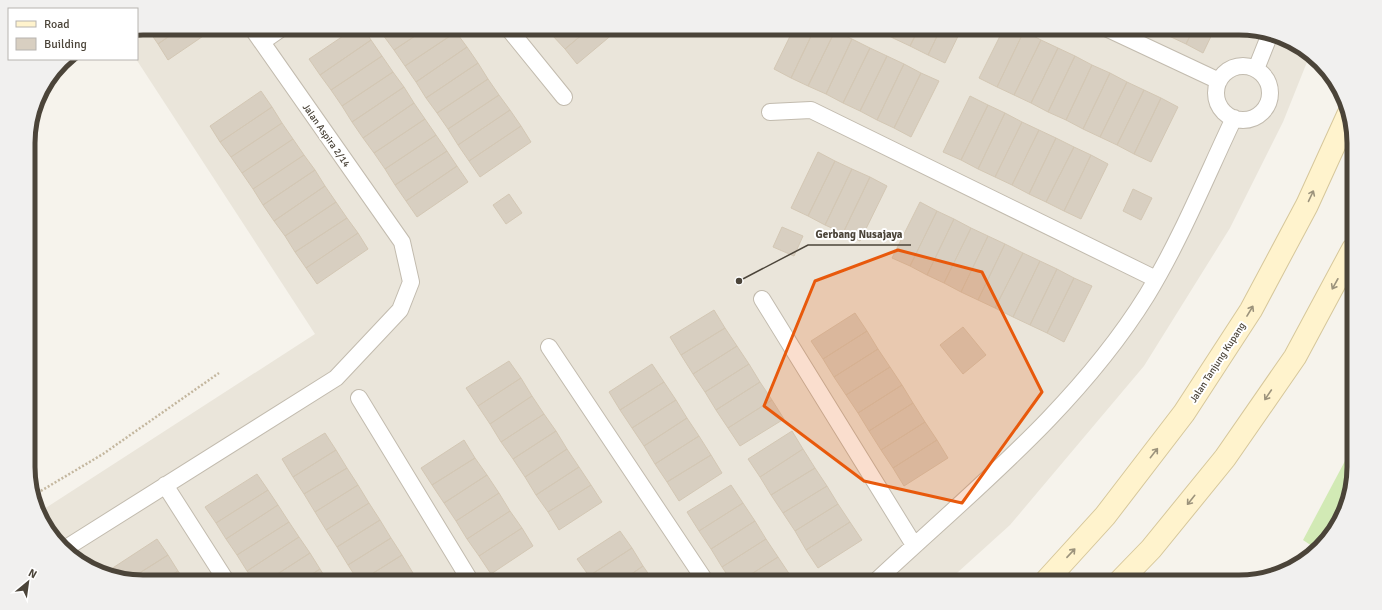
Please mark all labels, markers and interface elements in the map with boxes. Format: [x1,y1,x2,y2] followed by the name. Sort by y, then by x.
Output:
[8,8,138,60] legend
[44,17,70,32] text: Road
[44,37,87,52] text: Building
[300,102,353,170] street label: Jalan Aspira 2/14
[1308,190,1315,202] one-way arrow
[808,222,911,245] callout: Gerbang Nusajaya
[816,228,903,241] text: Gerbang Nusajaya
[1330,278,1338,290] one-way arrow
[1247,305,1255,317] one-way arrow
[1187,320,1248,405] street label: Jalan Tanjung Kupang
[1264,390,1273,401] one-way arrow
[1149,447,1158,458] one-way arrow
[1187,494,1196,505] one-way arrow
[1066,548,1076,558] one-way arrow
[8,562,48,602] north arrow
[26,566,39,581] text: N

